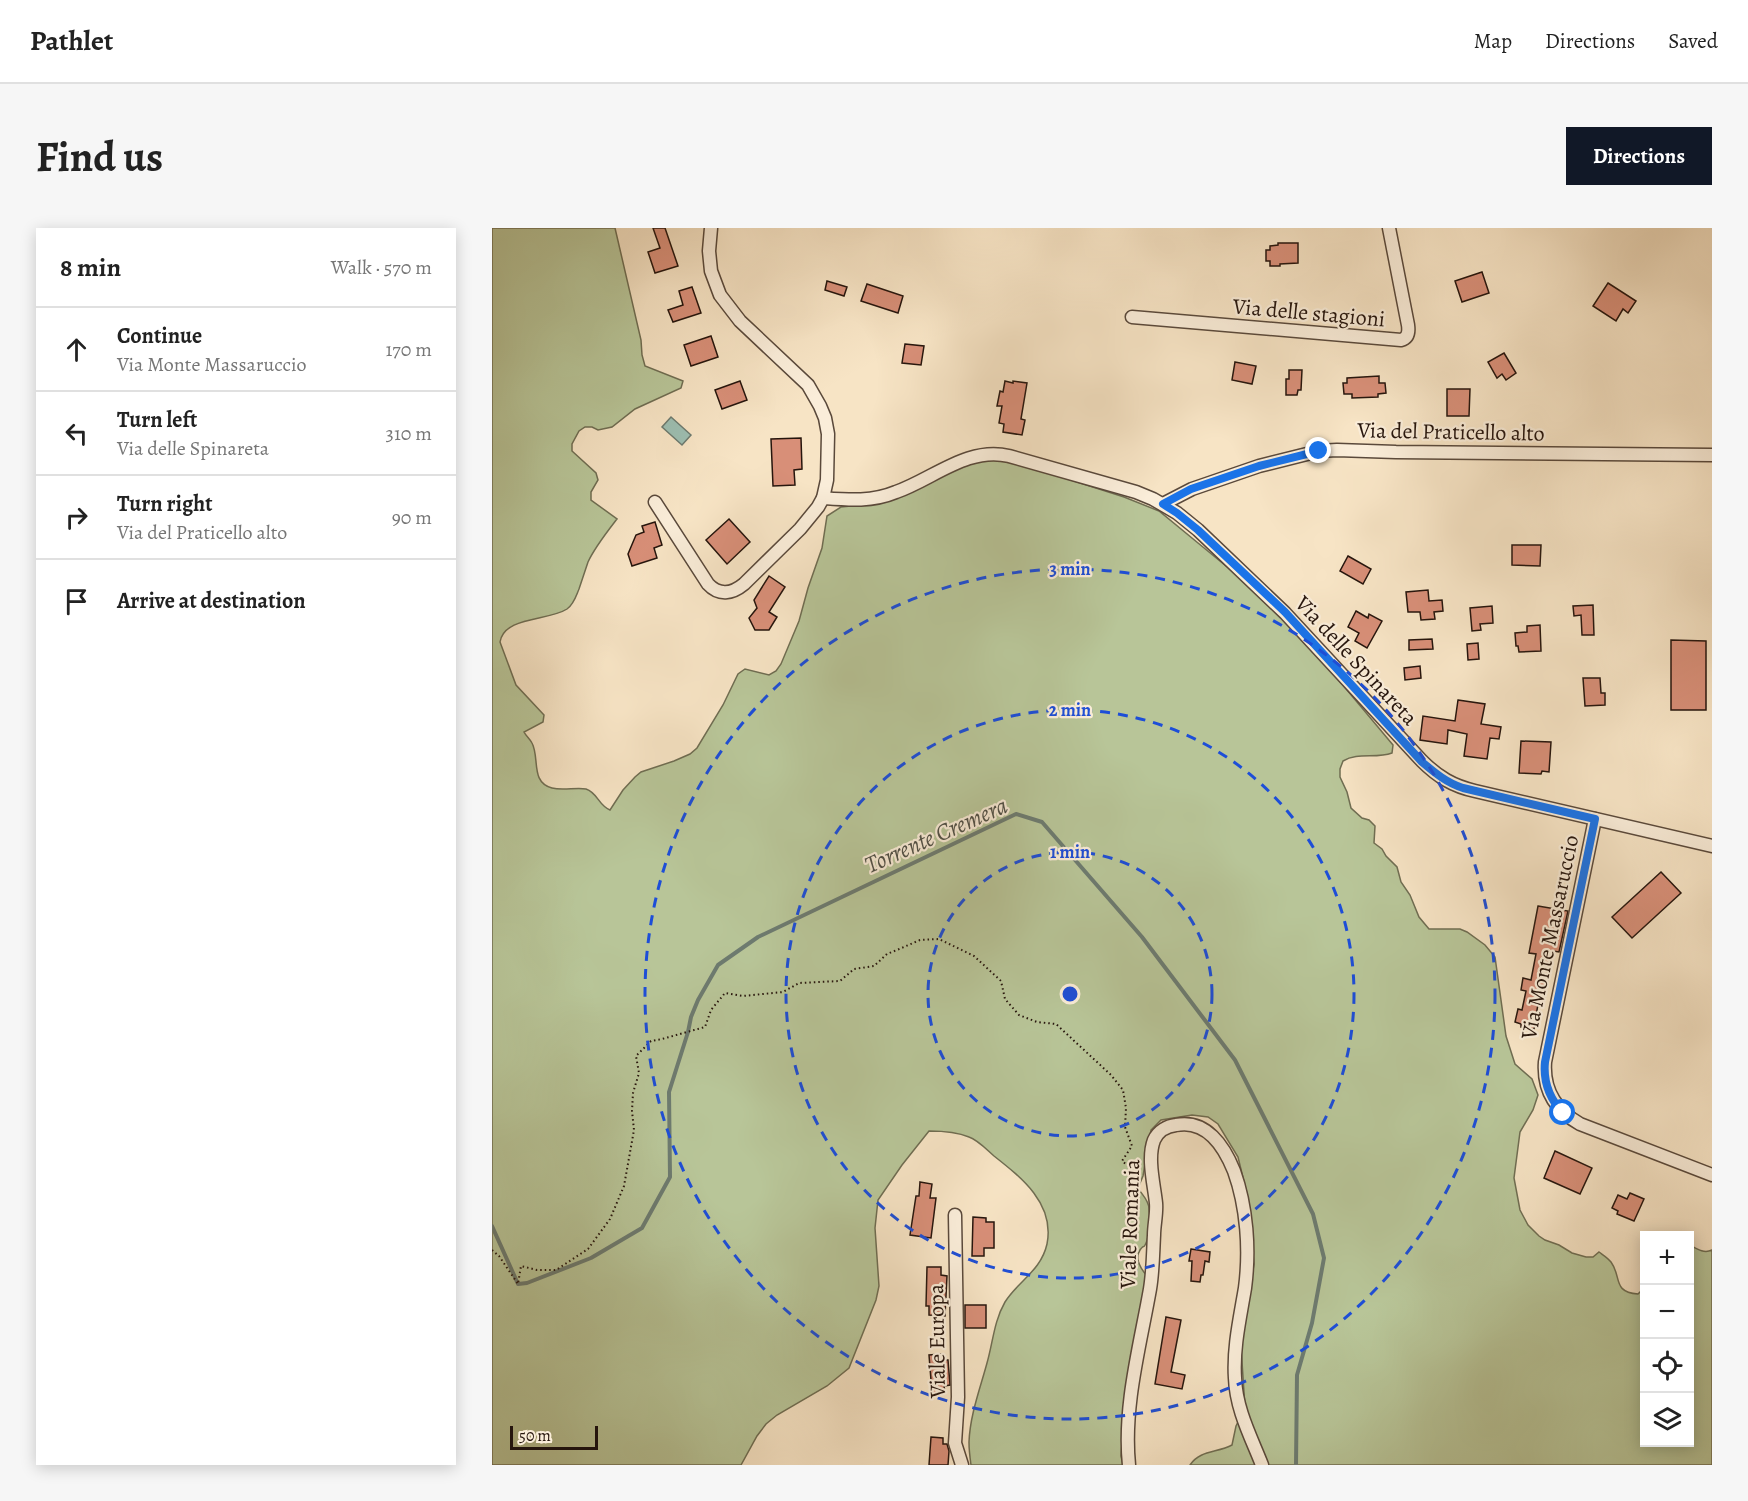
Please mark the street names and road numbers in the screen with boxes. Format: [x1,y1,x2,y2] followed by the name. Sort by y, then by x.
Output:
[1231,291,1386,335] street label: Via delle stagioni
[1356,415,1545,449] street label: Via del Praticello alto
[1288,589,1425,733] street label: Via delle Spinareta
[1513,832,1586,1043] street label: Via Monte Massaruccio
[1113,1158,1147,1290] street label: Viale Romania
[921,1283,953,1399] street label: Viale Europa

